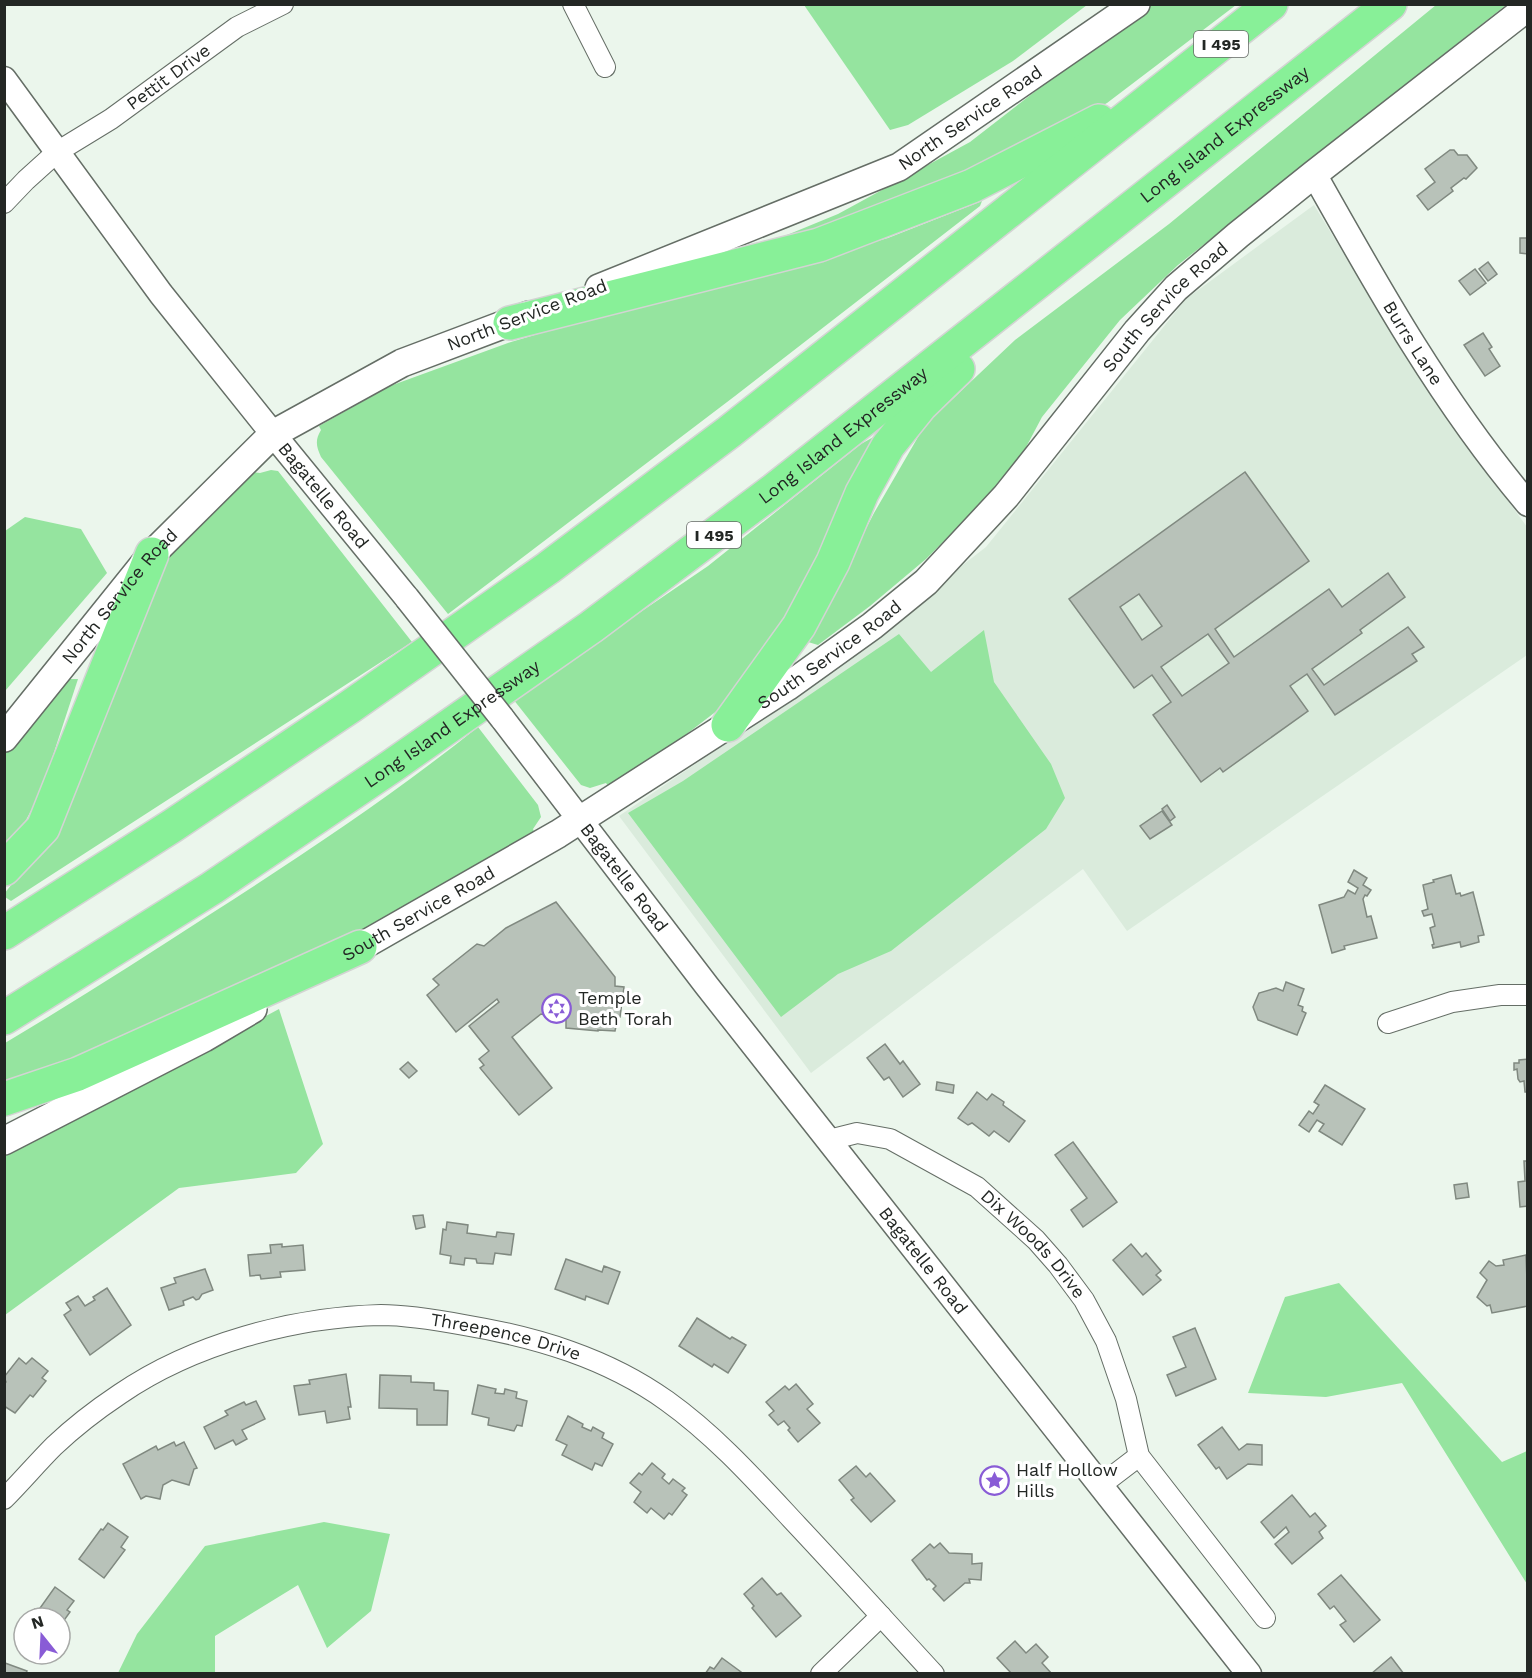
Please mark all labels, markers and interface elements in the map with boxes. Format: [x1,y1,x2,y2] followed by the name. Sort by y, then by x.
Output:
[1194,31,1248,57] road number: I 495
[122,39,214,114] street label: Pettit Drive
[894,61,1046,174] street label: North Service Road
[1136,61,1313,207] street label: Long Island Expressway
[1098,237,1232,376] street label: South Service Road
[444,274,610,355] street label: North Service Road
[1379,297,1448,389] street label: Burrs Lane
[754,362,932,508] street label: Long Island Expressway
[274,438,373,553] street label: Bagatelle Road
[687,522,741,548] road number: I 495
[57,524,182,668] street label: North Service Road
[753,596,905,713] street label: South Service Road
[360,655,544,792] street label: Long Island Expressway
[576,819,673,936] street label: Bagatelle Road
[338,861,498,965] street label: South Service Road
[578,987,672,1029] place label: Temple Beth Torah
[541,992,573,1024] synagogue icon: Temple Beth Torah
[977,1185,1090,1302] street label: Dix Woods Drive
[875,1202,972,1318] street label: Bagatelle Road
[429,1308,584,1364] street label: Threepence Drive
[1016,1459,1118,1501] place label: Half Hollow Hills
[979,1464,1011,1496] place icon: Half Hollow Hills
[12,1606,72,1666] north arrow
[29,1611,46,1633] text: N

